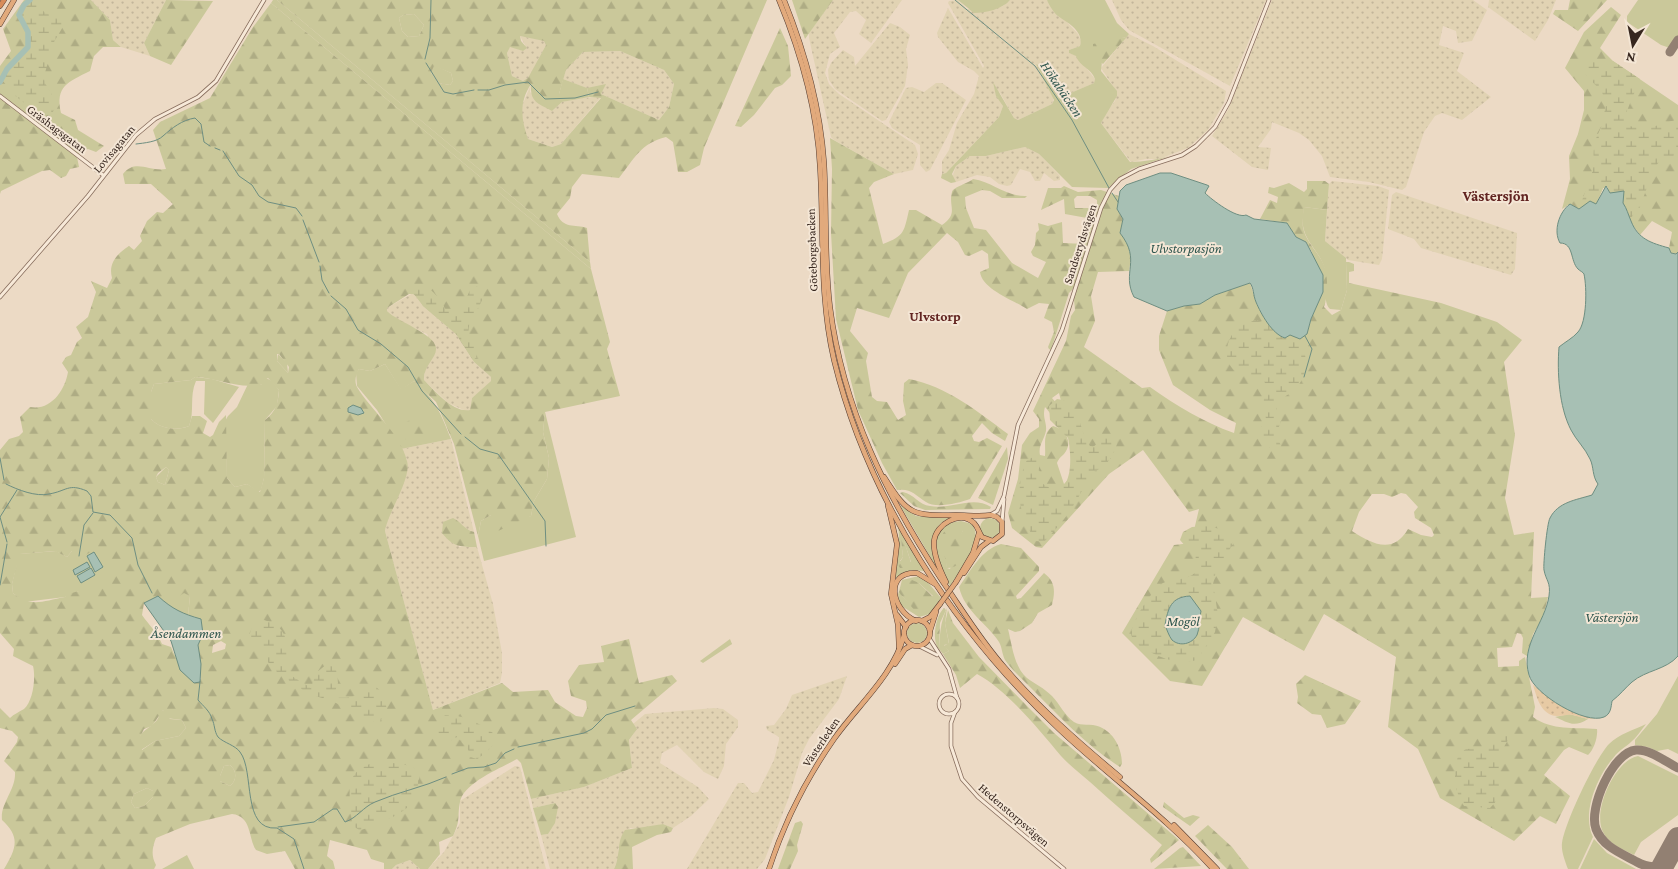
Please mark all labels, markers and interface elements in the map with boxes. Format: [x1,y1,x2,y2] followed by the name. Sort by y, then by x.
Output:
[1608,20,1658,70] north arrow
[1624,49,1637,67] text: N
[1038,58,1086,120] water label: Hökabäcken
[24,102,90,156] street label: Gräshagsgatan
[90,122,138,176] street label: Lovisagatan
[1462,188,1530,205] district label: Västersjön
[1061,202,1100,286] street label: Sandserydsvägen
[804,208,820,292] street label: Göteborgsbacken
[1150,240,1222,257] water label: Ulvstorpasjön
[909,308,961,324] district label: Ulvstorp
[1585,609,1639,626] water label: Västersjön
[1165,613,1200,629] water label: Mogöl
[150,625,221,641] water label: Åsendammen
[799,714,843,769] street label: Västerleden
[976,780,1053,850] street label: Hedenstorpsvägen

